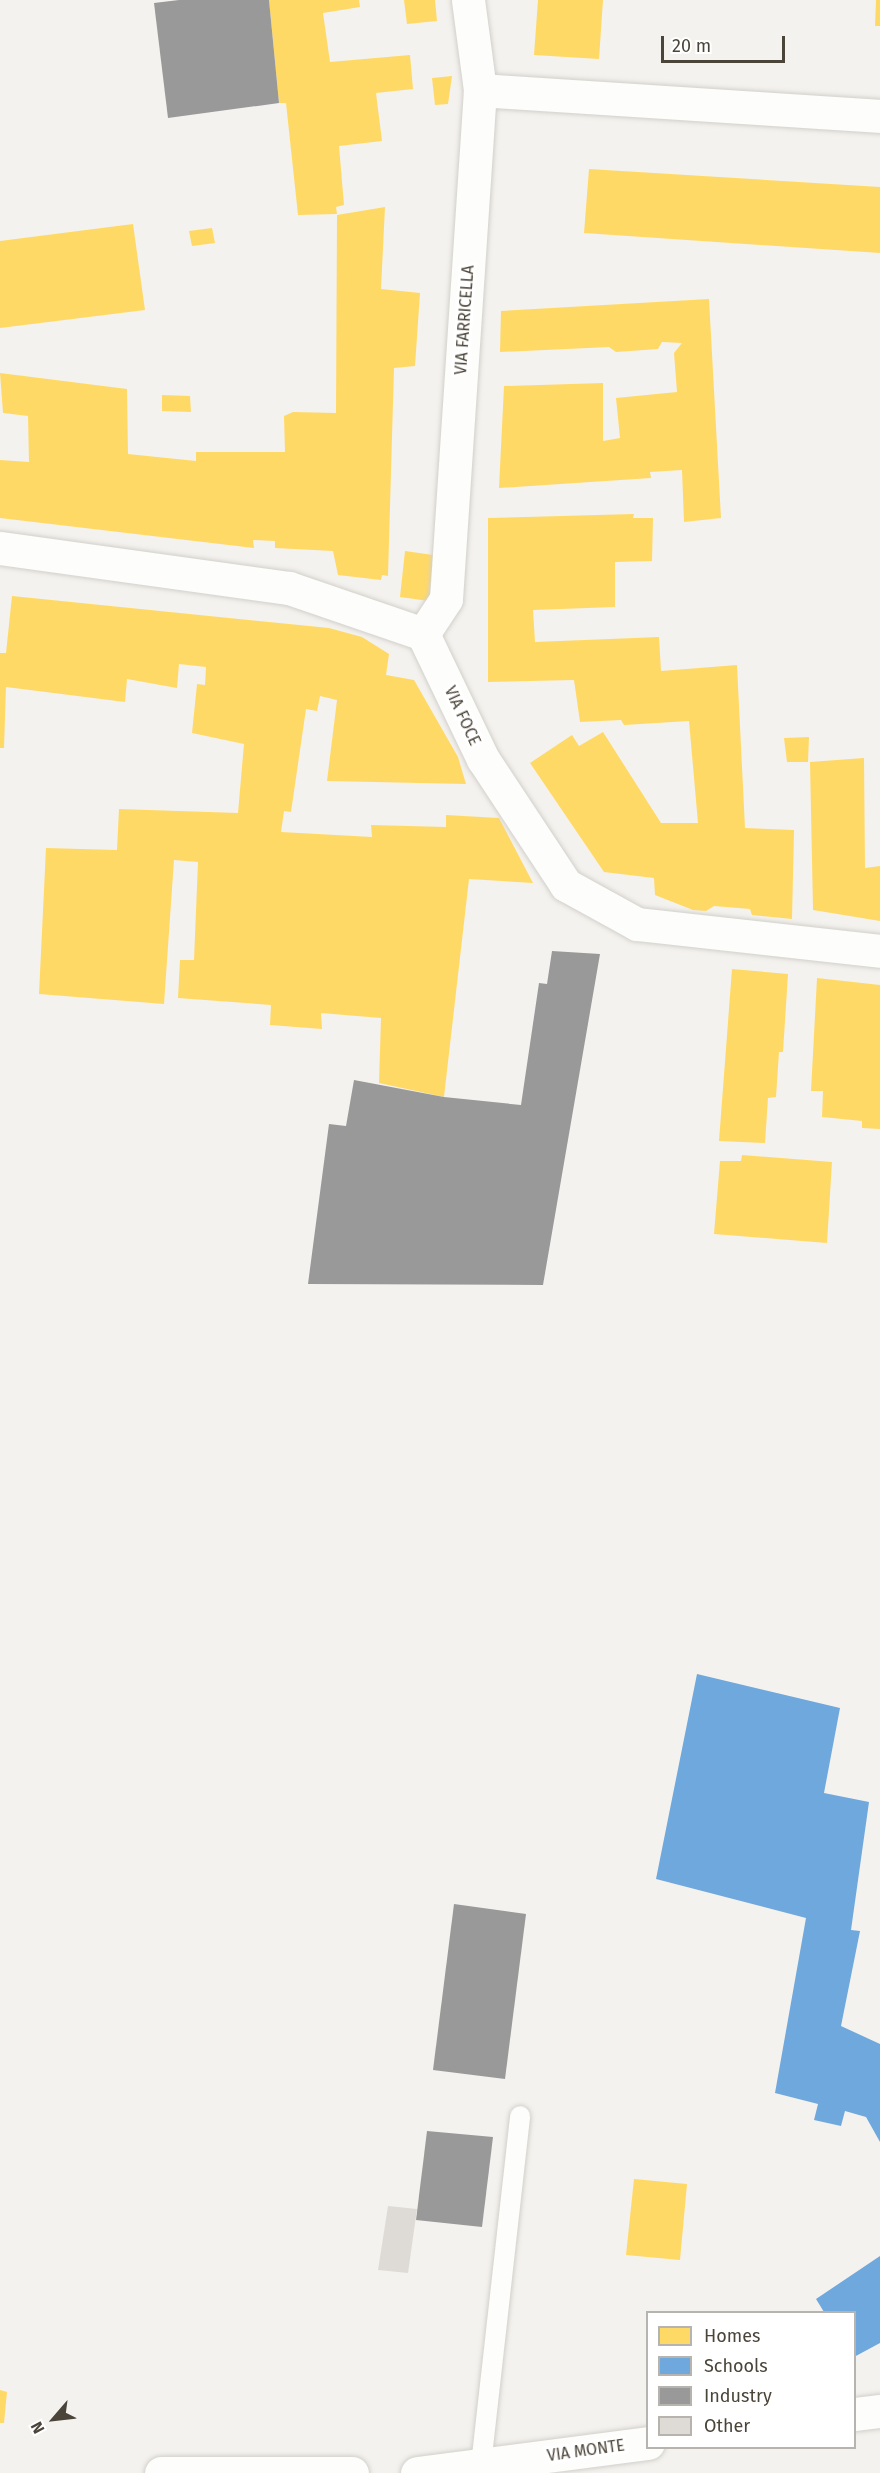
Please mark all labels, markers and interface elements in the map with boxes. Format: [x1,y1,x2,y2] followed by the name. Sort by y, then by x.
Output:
[664,24,788,62] scale bar
[672,35,711,57] text: 20 m
[452,264,478,376] street label: VIA FARRICELLA
[440,683,484,749] street label: VIA FOCE
[646,2311,856,2449] legend
[704,2325,760,2347] text: Homes
[704,2355,768,2377] text: Schools
[704,2385,772,2407] text: Industry
[24,2389,84,2449] north arrow
[704,2415,750,2437] text: Other
[27,2419,49,2437] text: N
[546,2436,626,2466] street label: VIA MONTE

